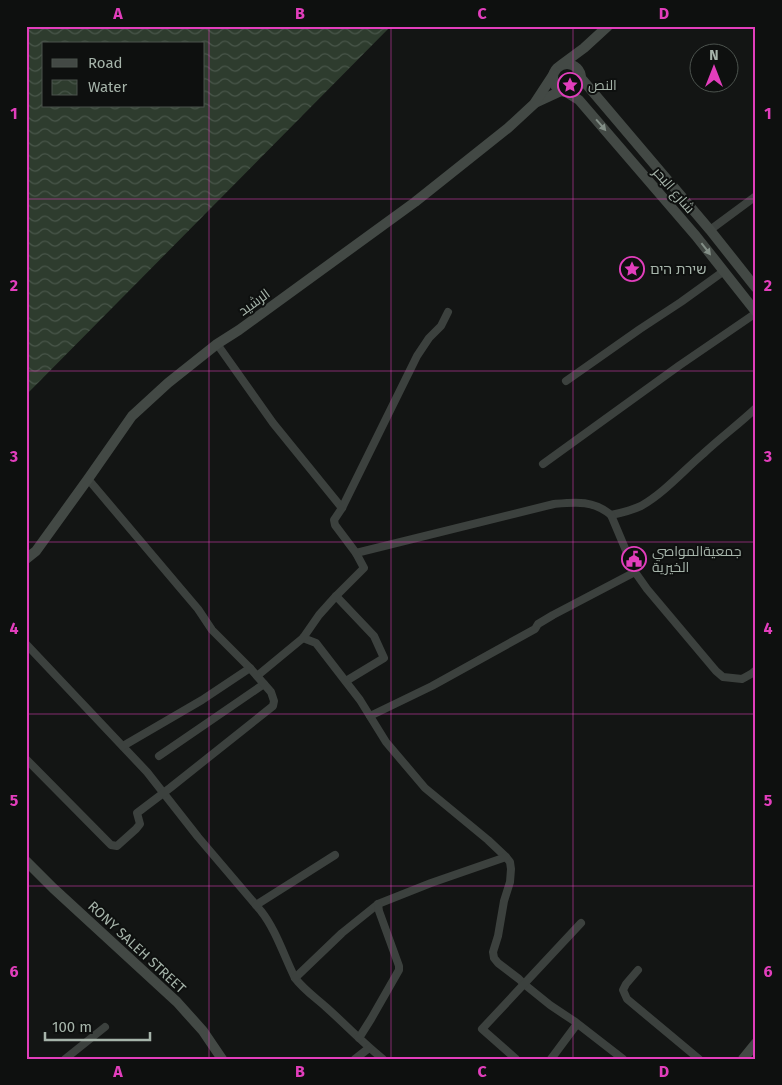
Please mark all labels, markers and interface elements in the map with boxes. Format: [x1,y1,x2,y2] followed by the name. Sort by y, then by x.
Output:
[112,4,123,23] text: A
[295,4,305,23] text: B
[477,4,487,23] text: C
[659,4,669,23] text: D
[42,42,205,108] legend
[690,42,740,92] north arrow
[709,47,719,64] text: N
[88,54,123,72] text: Road
[557,72,583,98] place icon: النص
[588,77,617,94] place label: النص
[88,78,127,96] text: Water
[10,104,18,123] text: 1
[764,104,772,123] text: 1
[595,119,606,132] one-way arrow
[648,163,698,217] street label: شارع البحر
[701,242,712,255] one-way arrow
[619,256,645,282] place icon: שירת הים
[650,261,706,278] place label: שירת הים
[10,276,18,295] text: 2
[764,276,772,295] text: 2
[235,285,273,320] street label: الرشيد
[9,447,18,466] text: 3
[763,447,772,466] text: 3
[652,543,742,576] place label: جمعيةالمواصي الخيرية
[621,546,647,572] public building icon: جمعيةالمواصي الخيرية
[9,619,19,638] text: 4
[763,619,773,638] text: 4
[10,791,19,810] text: 5
[764,791,773,810] text: 5
[84,898,190,998] street label: RONY SALEH STREET
[9,962,19,981] text: 6
[763,962,773,981] text: 6
[45,1010,150,1042] scale bar
[52,1018,92,1036] text: 100 m
[112,1062,123,1081] text: A
[295,1062,305,1081] text: B
[477,1062,487,1081] text: C
[659,1062,669,1081] text: D

